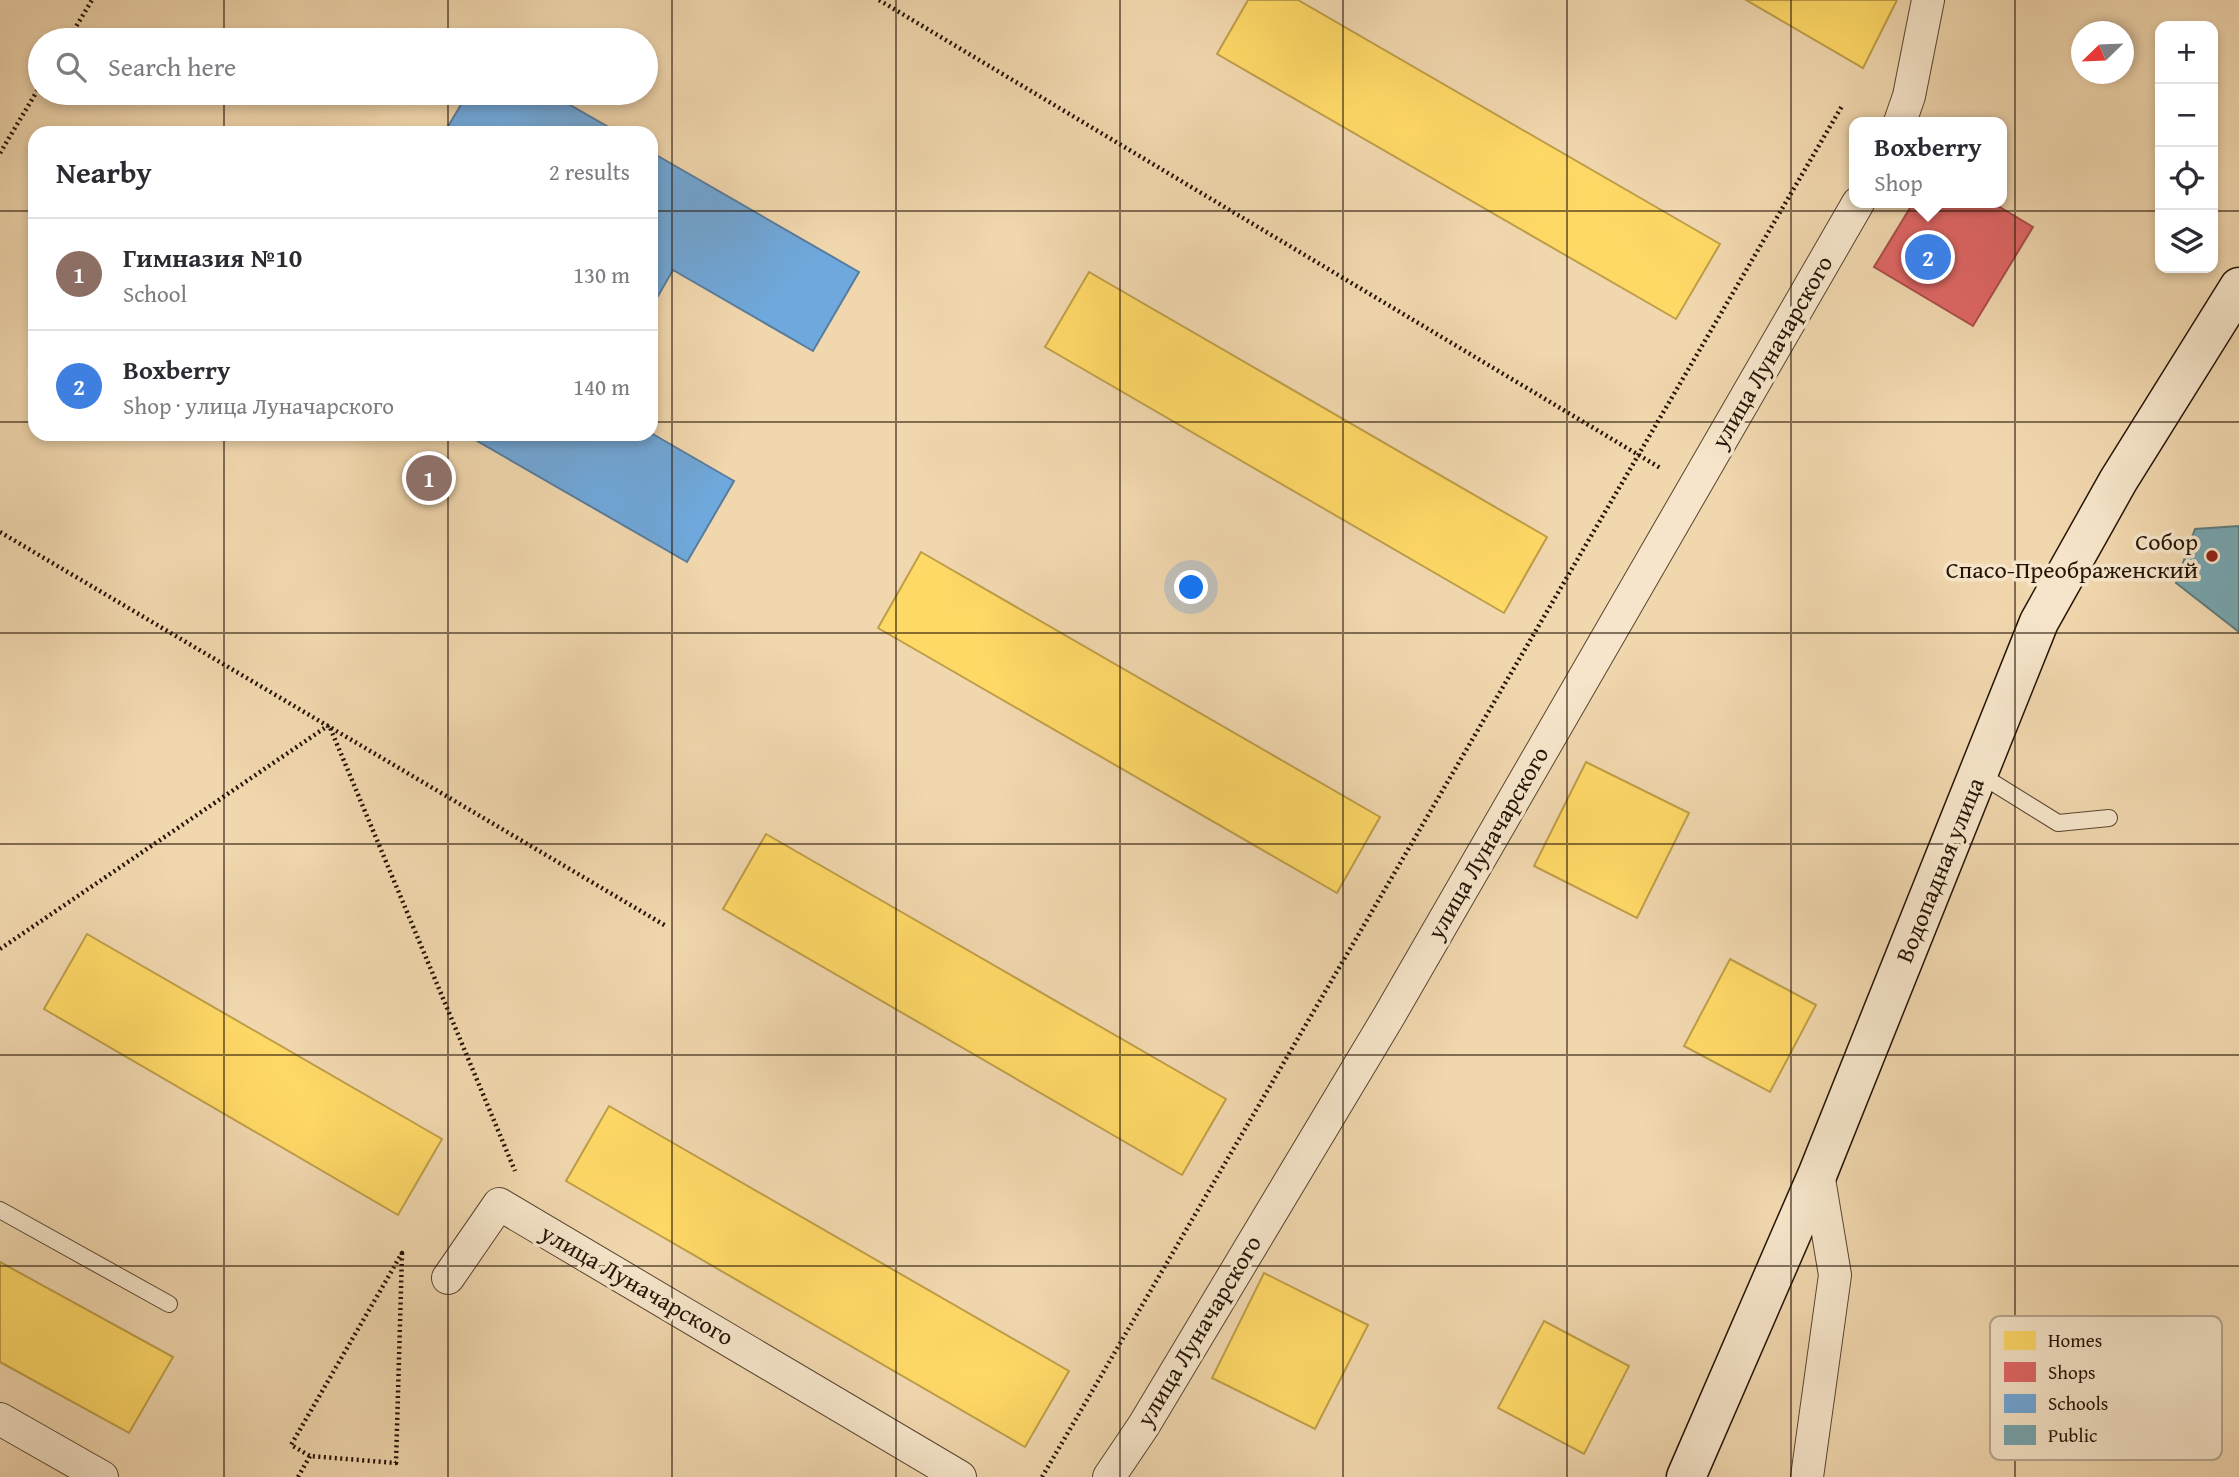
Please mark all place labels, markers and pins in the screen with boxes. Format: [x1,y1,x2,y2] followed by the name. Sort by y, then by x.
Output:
[1905,231,1951,283] pin: 2
[406,452,452,504] pin: 1
[1946,524,2198,587] place label: Собор Спасо-Преображенский
[2204,548,2220,564] marker: Собор Спасо-Преображенский

